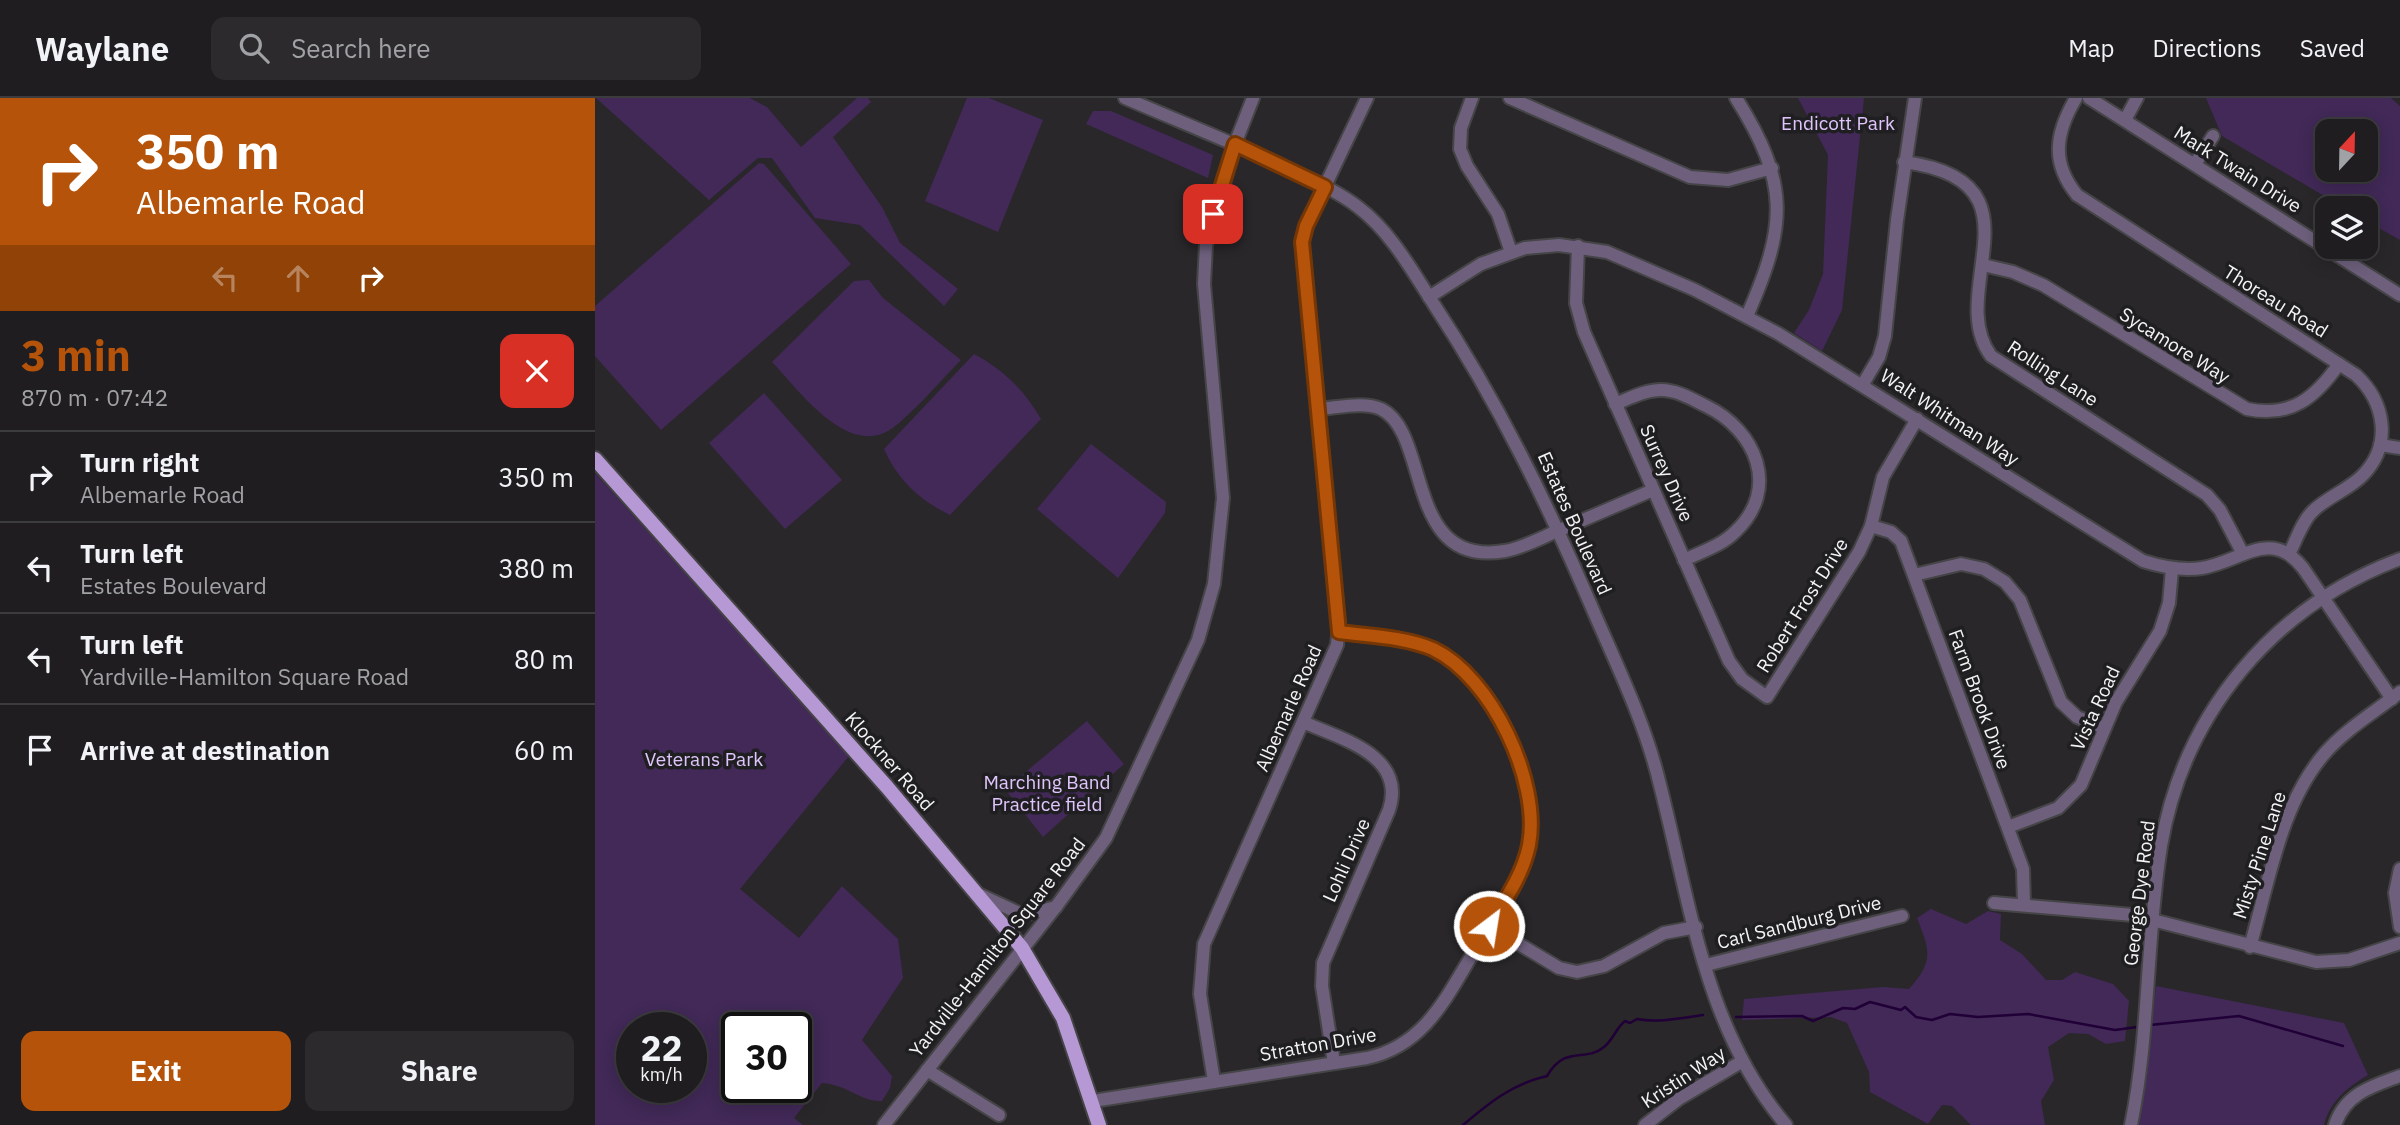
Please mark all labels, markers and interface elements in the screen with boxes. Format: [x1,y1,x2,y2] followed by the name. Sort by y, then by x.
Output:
[211,17,701,80] search box
[35,27,169,70] text: Waylane
[235,29,273,67] icon: search
[291,31,431,65] text: Search here
[2068,32,2114,64] text: Map
[2152,32,2262,64] text: Directions
[2300,32,2365,64] text: Saved
[1781,111,1895,135] park label: Endicott Park
[136,119,280,182] text: 350 m
[2315,119,2378,182] north arrow
[2315,119,2378,259] map controls
[2170,120,2306,218] street label: Mark Twain Drive
[21,126,112,217] icon: right
[136,181,366,223] text: Albemarle Road
[1183,184,1243,244] pin
[1194,195,1232,233] icon: arrive
[2315,196,2378,259] button: layers
[206,259,244,297] icon: left
[279,259,317,297] icon: ahead
[352,259,390,297] icon: right
[2219,259,2333,343] street label: Thoreau Road
[2115,302,2235,389] street label: Sycamore Way
[21,328,131,383] text: 3 min
[500,334,574,408] button: close
[2003,335,2103,411] street label: Rolling Lane
[1876,363,2024,471] street label: Walt Whitman Way
[21,382,168,412] text: 870 m · 07:42
[1635,421,1699,525] street label: Surrey Drive
[80,445,199,479] text: Turn right
[1533,448,1617,598] street label: Estates Boulevard
[21,458,59,496] icon: right
[498,460,574,494] text: 350 m
[80,479,245,509] text: Albemarle Road
[1751,533,1853,677] street label: Robert Frost Drive
[80,536,183,570] text: Turn left
[21,549,59,587] icon: left
[498,551,574,585] text: 380 m
[80,570,267,600] text: Estates Boulevard
[1944,626,2016,772] street label: Farm Brook Drive
[80,627,183,661] text: Turn left
[21,640,59,678] icon: left
[1249,641,1327,775] street label: Albemarle Road
[514,642,574,676] text: 80 m
[80,661,409,691] text: Yardville-Hamilton Square Road
[2065,662,2125,754] street label: Vista Road
[840,706,940,816] street label: Klockner Road
[21,731,59,769] icon: arrive
[80,733,330,767] text: Arrive at destination
[514,733,574,767] text: 60 m
[645,747,763,771] park label: Veterans Park
[983,770,1111,816] park label: Marching Band Practice field
[2227,788,2291,922] street label: Misty Pine Lane
[1317,814,1375,906] street label: Lohli Drive
[2118,819,2160,967] street label: George Dye Road
[904,832,1090,1062] street label: Yardville-Hamilton Square Road
[1452,889,1526,963] position arrow
[1714,890,1884,954] street label: Carl Sandburg Drive
[721,1012,812,1103] speed limit sign: 30
[1258,1022,1378,1066] street label: Stratton Drive
[640,1025,683,1071] text: 22
[21,1031,291,1111] button: Exit
[305,1031,574,1111] button: Share
[1636,1041,1730,1113] street label: Kristin Way
[640,1063,683,1086] text: km/h

